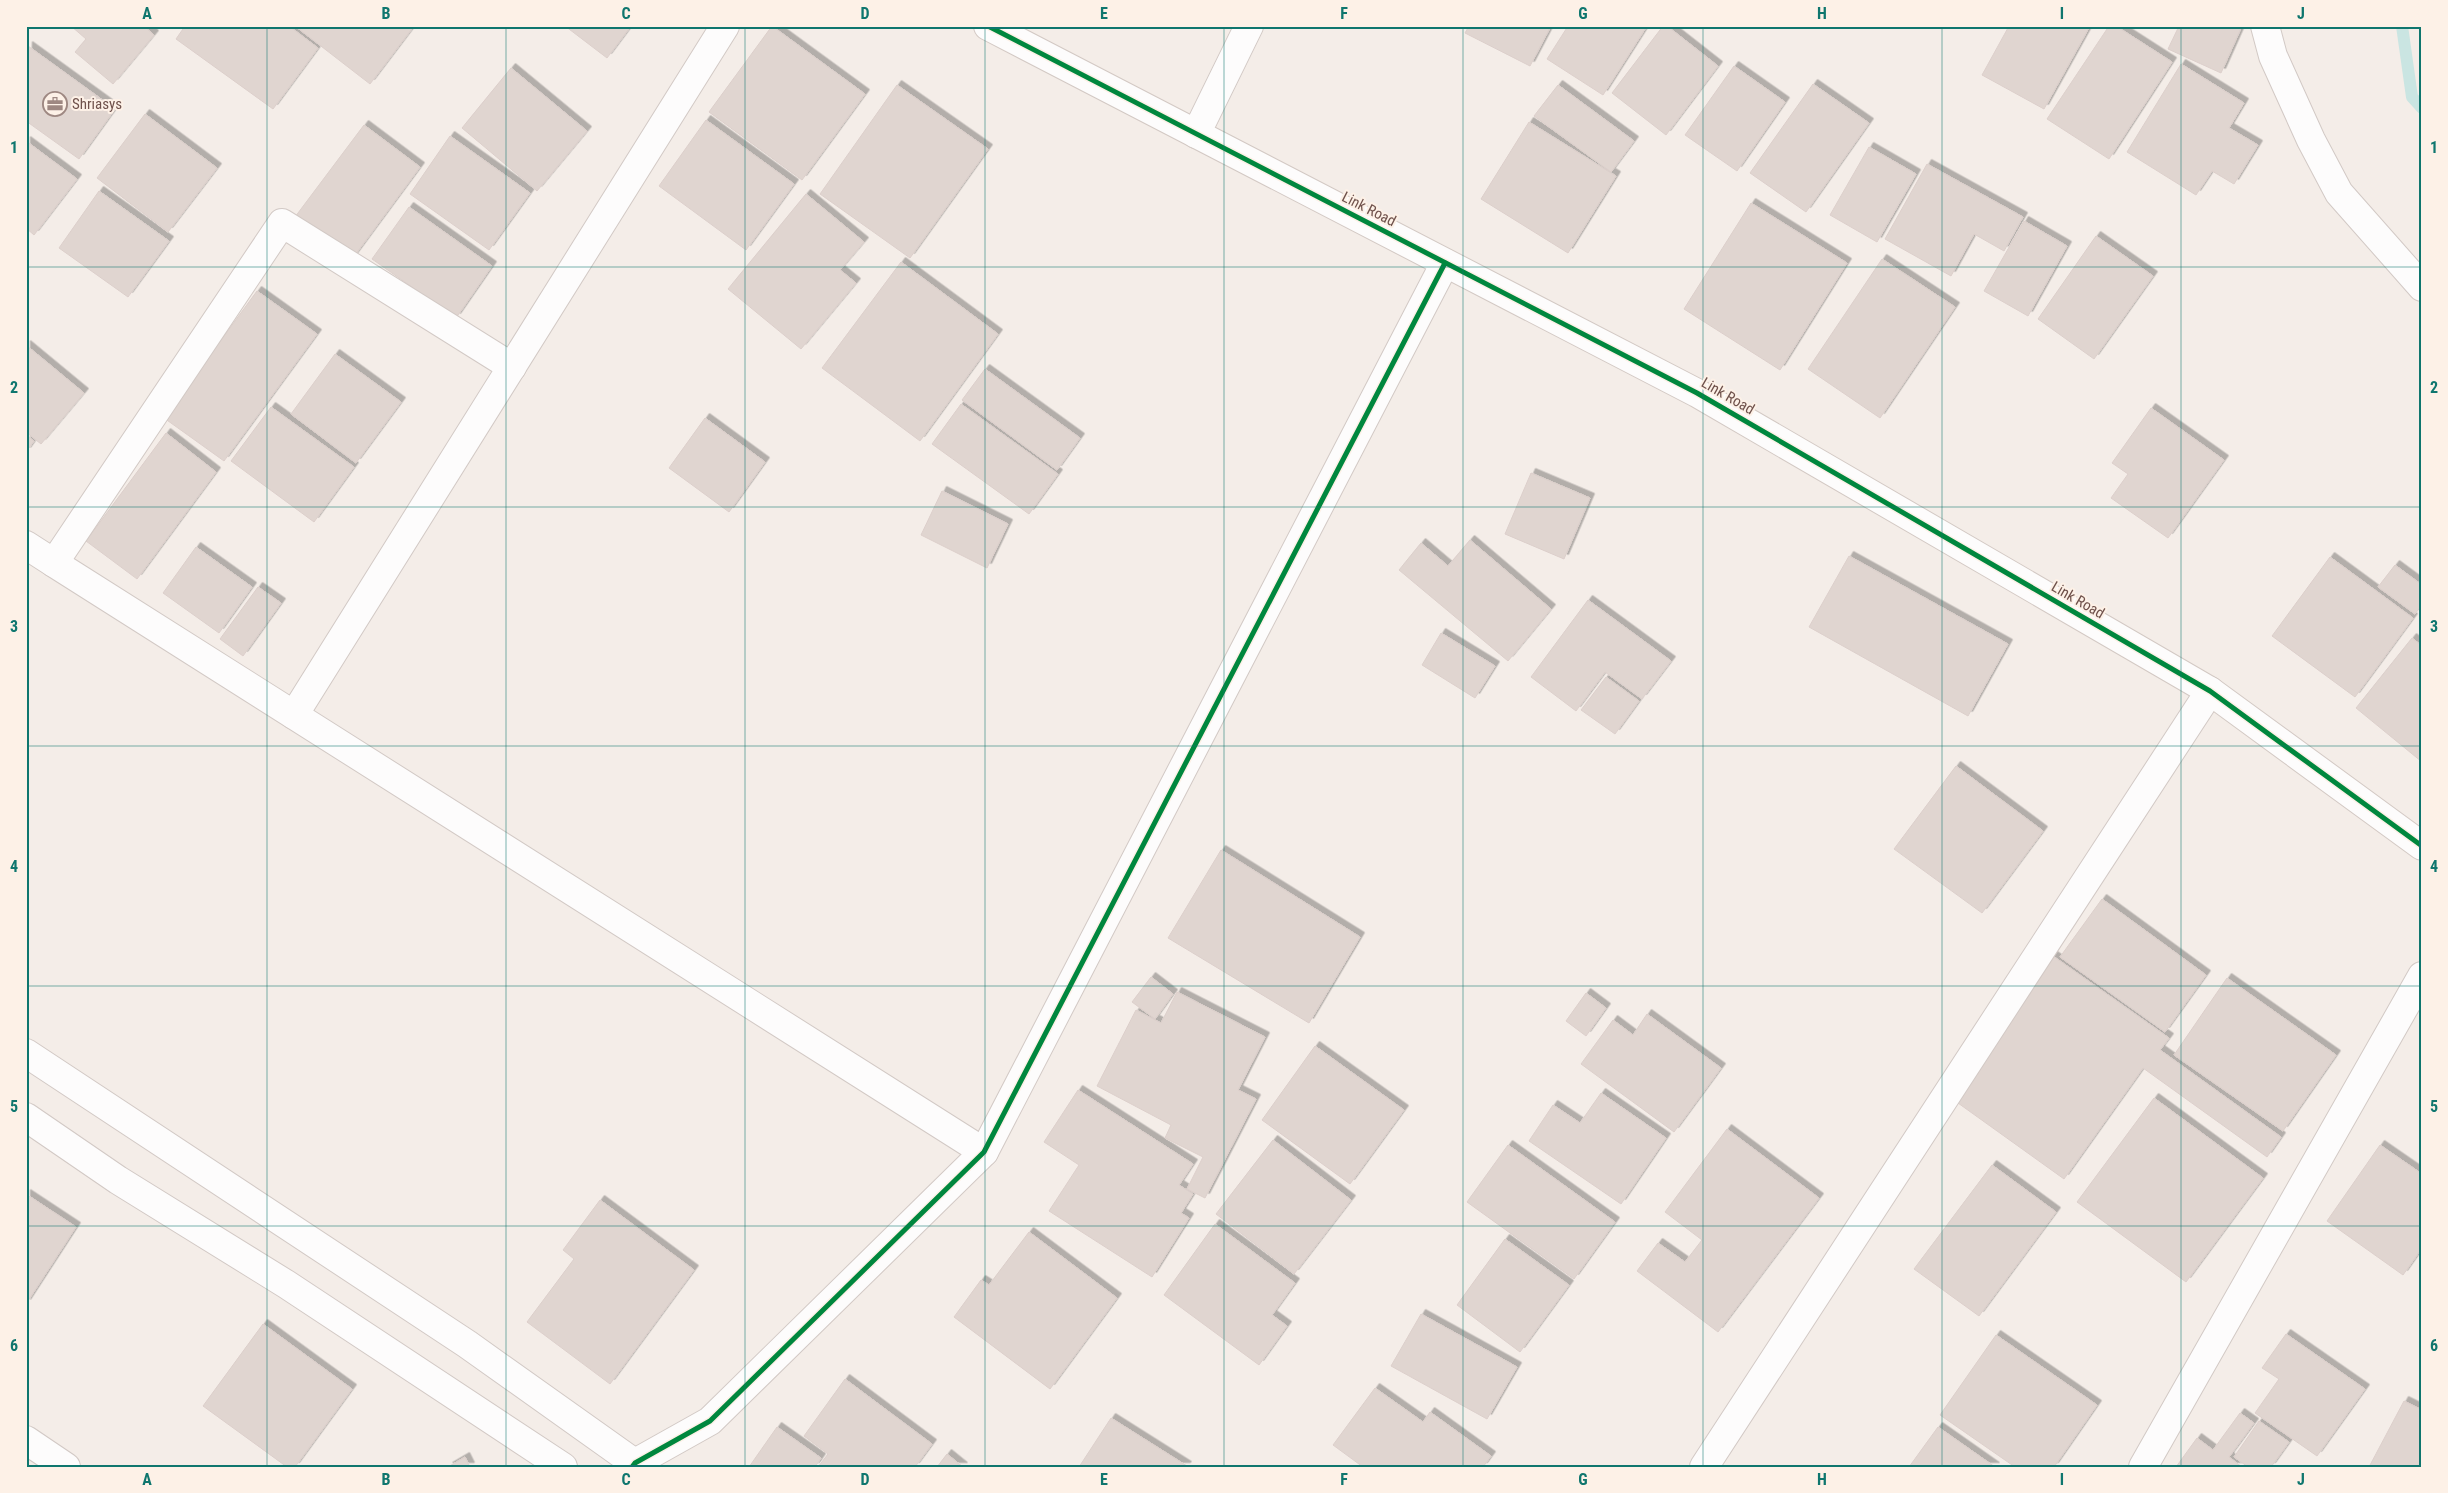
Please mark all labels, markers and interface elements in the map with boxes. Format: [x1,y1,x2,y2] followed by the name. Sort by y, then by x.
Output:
[142,4,152,23] text: A
[382,4,391,23] text: B
[621,4,631,23] text: C
[860,4,870,23] text: D
[1100,4,1108,23] text: E
[1340,4,1348,23] text: F
[1578,4,1588,23] text: G
[1817,4,1827,23] text: H
[2060,4,2064,23] text: I
[2297,4,2305,23] text: J
[42,91,68,117] office icon: Shriasys
[72,95,122,113] place label: Shriasys
[10,138,18,157] text: 1
[2430,138,2438,157] text: 1
[1339,188,1399,230] street label: Link Road
[1698,374,1758,418] street label: Link Road
[10,378,18,397] text: 2
[2430,378,2438,397] text: 2
[2048,578,2108,622] street label: Link Road
[10,617,18,636] text: 3
[2430,617,2438,636] text: 3
[10,857,18,876] text: 4
[2430,857,2438,876] text: 4
[10,1097,18,1116] text: 5
[2430,1097,2438,1116] text: 5
[10,1336,18,1355] text: 6
[2430,1336,2438,1355] text: 6
[142,1470,152,1489] text: A
[382,1470,391,1489] text: B
[621,1470,631,1489] text: C
[860,1470,870,1489] text: D
[1100,1470,1108,1489] text: E
[1340,1470,1348,1489] text: F
[1578,1470,1588,1489] text: G
[1817,1470,1827,1489] text: H
[2060,1470,2064,1489] text: I
[2297,1470,2305,1489] text: J

